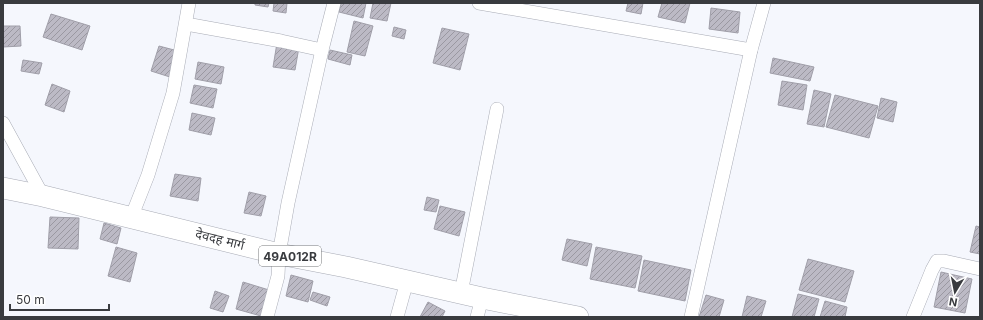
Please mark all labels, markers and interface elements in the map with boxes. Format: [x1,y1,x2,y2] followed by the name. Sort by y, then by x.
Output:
[194,225,247,253] street label: देवदह मार्ग
[259,246,321,266] road number: 49A012R
[935,272,975,312] north arrow
[10,286,109,312] scale bar
[16,292,45,307] text: 50 m
[948,294,959,309] text: N

